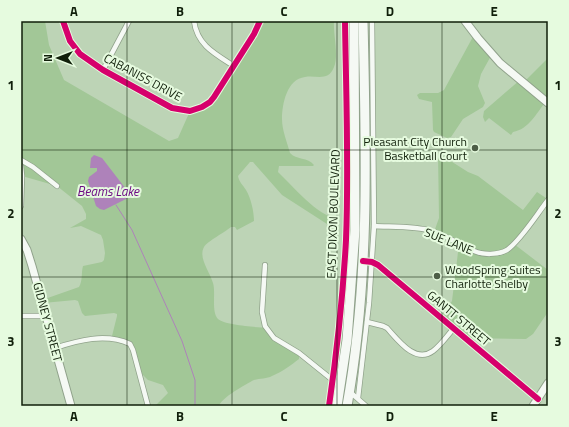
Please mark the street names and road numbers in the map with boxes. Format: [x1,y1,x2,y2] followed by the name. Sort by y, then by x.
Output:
[100,48,186,106] street label: CABANISS DRIVE
[321,149,345,279] street label: EAST DIXON BOULEVARD
[422,223,477,260] street label: SUE LANE
[28,280,68,365] street label: GIDNEY STREET
[423,286,495,351] street label: GANTT STREET

